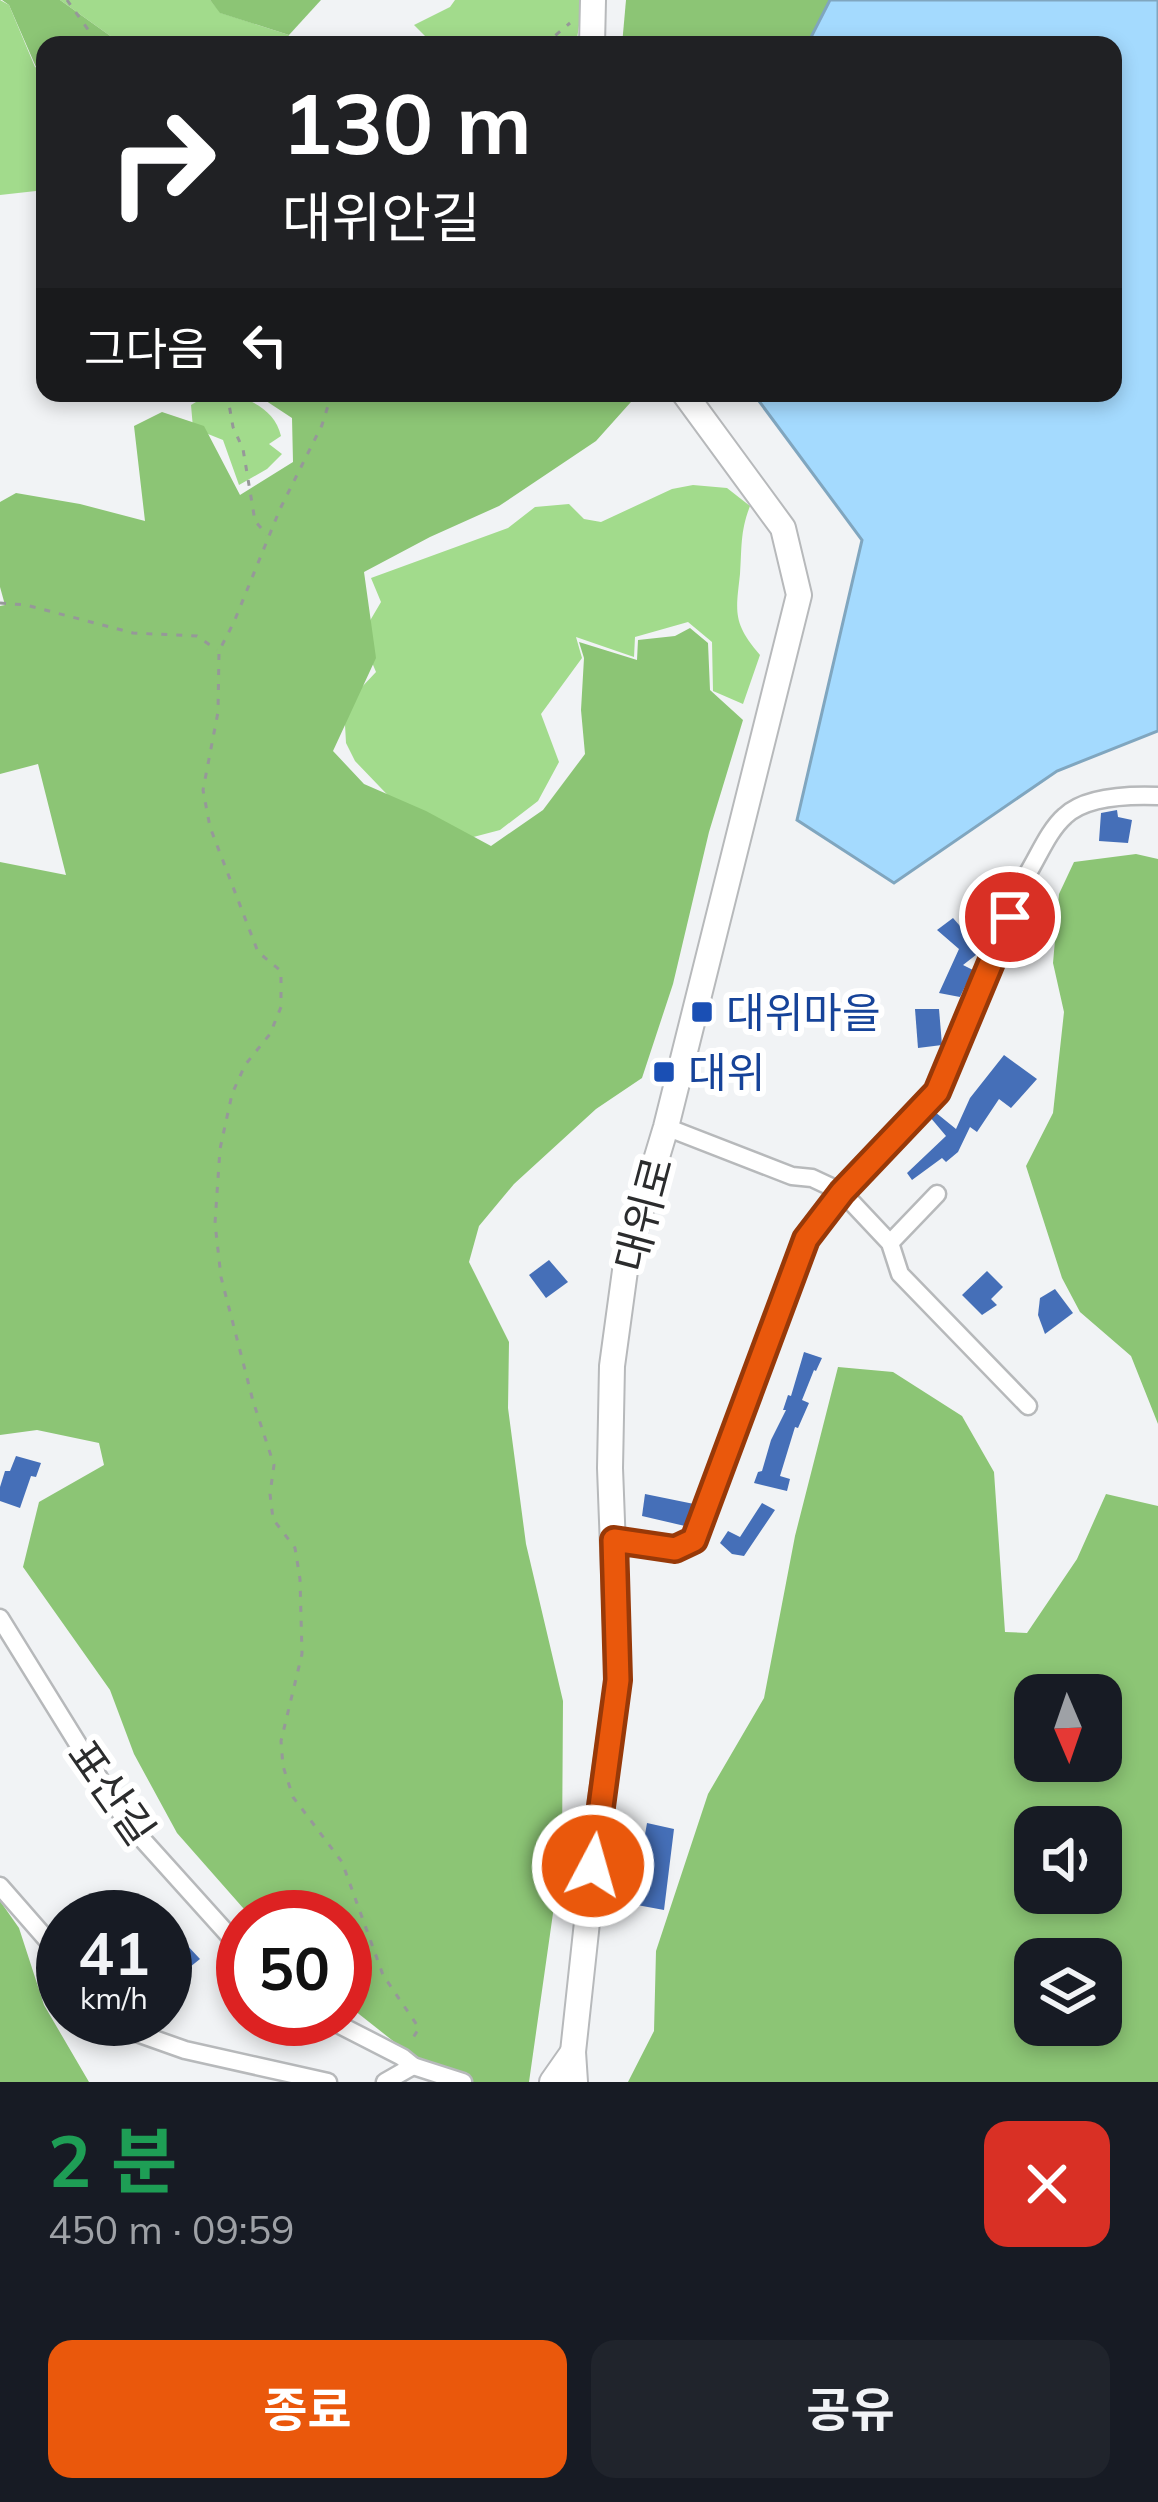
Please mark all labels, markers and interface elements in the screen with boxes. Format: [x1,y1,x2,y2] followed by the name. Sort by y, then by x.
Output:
[282,70,532,175] text: 130 m
[84,84,240,240] icon: right
[282,183,481,251] text: 대위안길
[232,312,298,378] icon: left
[84,320,208,376] text: 그다음
[959,866,1061,968] pin
[977,884,1043,950] icon: arrive
[726,986,881,1039] place label: 대위마을
[689,999,715,1025] marker: 대위마을
[688,1046,765,1099] place label: 대위
[651,1059,677,1085] marker: 대위
[602,1151,684,1277] street label: 대위로
[1014,1674,1122,1782] north arrow
[1014,1674,1122,2046] map controls
[57,1729,167,1855] street label: 표산길
[530,1803,656,1929] position arrow
[1014,1806,1122,1914] button: sound
[216,1890,372,2046] speed limit sign: 50
[78,1915,150,1990] text: 41
[1014,1938,1122,2046] button: layers
[80,1979,148,2017] text: km/h
[48,2115,177,2205] text: 2 분
[984,2121,1110,2247] button: close
[48,2205,294,2254] text: 450 m · 09:59
[48,2340,567,2478] button: 종료
[591,2340,1110,2478] button: 공유

